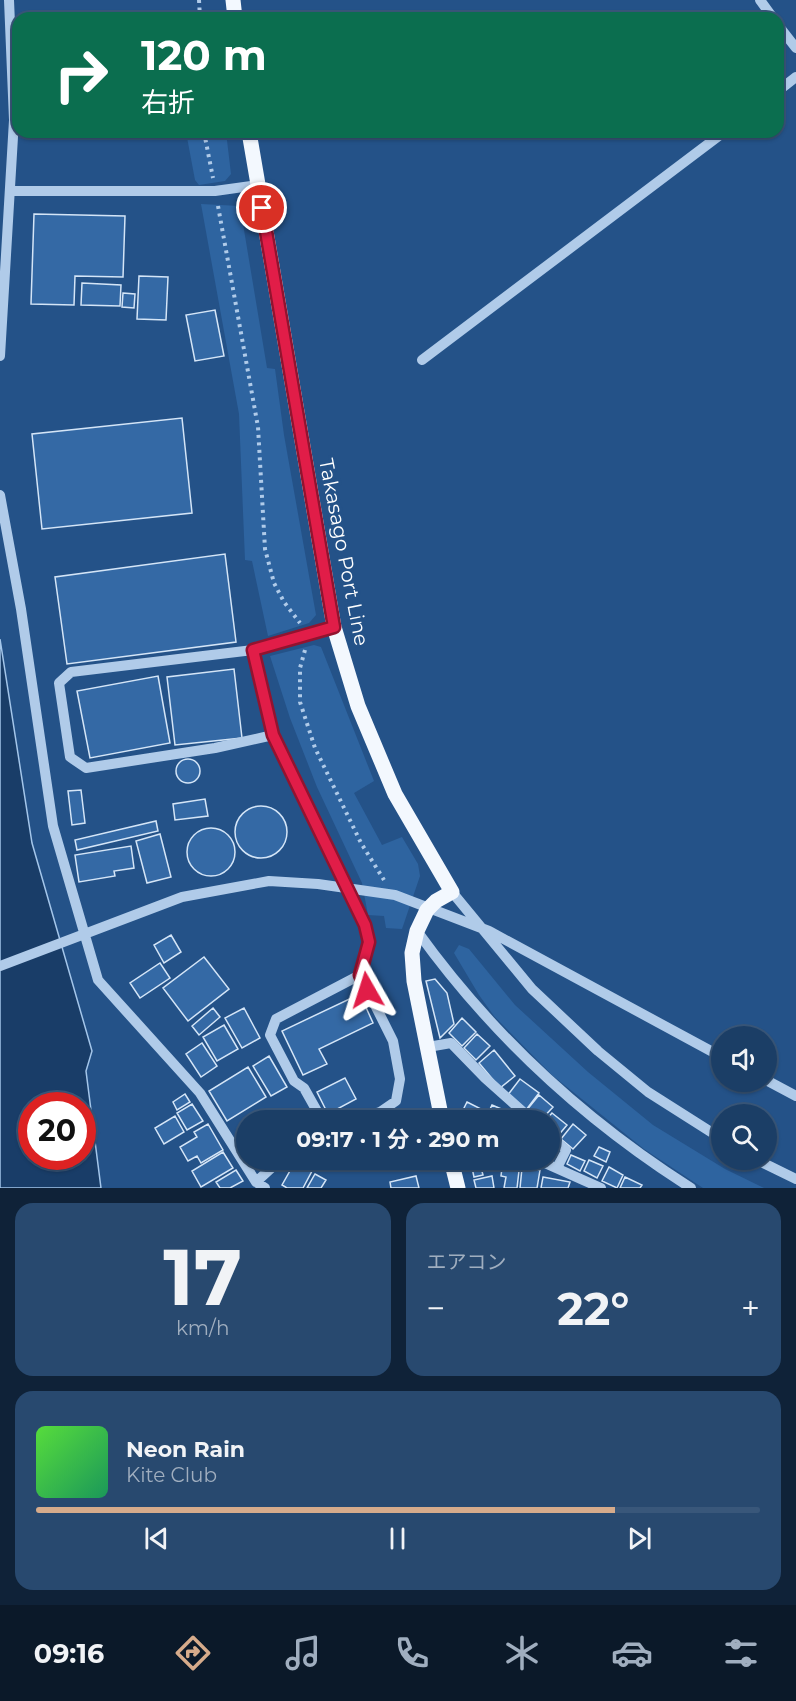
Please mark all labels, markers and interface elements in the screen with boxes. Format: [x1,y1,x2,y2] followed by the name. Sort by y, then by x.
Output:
[141,29,267,81] text: 120 m
[42,36,120,114] icon: right
[141,86,195,119] text: 右折
[236,182,287,233] pin
[245,191,278,224] icon: arrive
[314,456,374,648] street label: Takasago Port Line
[335,958,399,1022] position arrow
[711,1026,777,1170] map controls
[711,1026,777,1092] button: sound
[18,1092,96,1170] speed limit sign: 20
[711,1104,777,1170] button: search
[296,1126,500,1153] text: 09:17 · 1 分 · 290 m
[163,1229,242,1325] text: 17
[427,1250,507,1274] text: エアコン
[557,1281,629,1336] text: 22°
[427,1288,445,1328] text: −
[741,1288,760,1328] text: +
[176,1316,229,1340] text: km/h
[126,1436,245,1463] text: Neon Rain
[126,1463,217,1487] text: Kite Club
[140,1522,173,1555] icon: previous
[381,1522,414,1555] icon: pause
[623,1522,656,1555] icon: next
[172,1632,214,1674] icon: directions
[282,1632,324,1674] icon: music
[391,1632,433,1674] icon: phone
[501,1632,543,1674] icon: climate
[611,1632,653,1674] icon: car
[720,1632,762,1674] icon: filters
[34,1637,104,1670] text: 09:16

